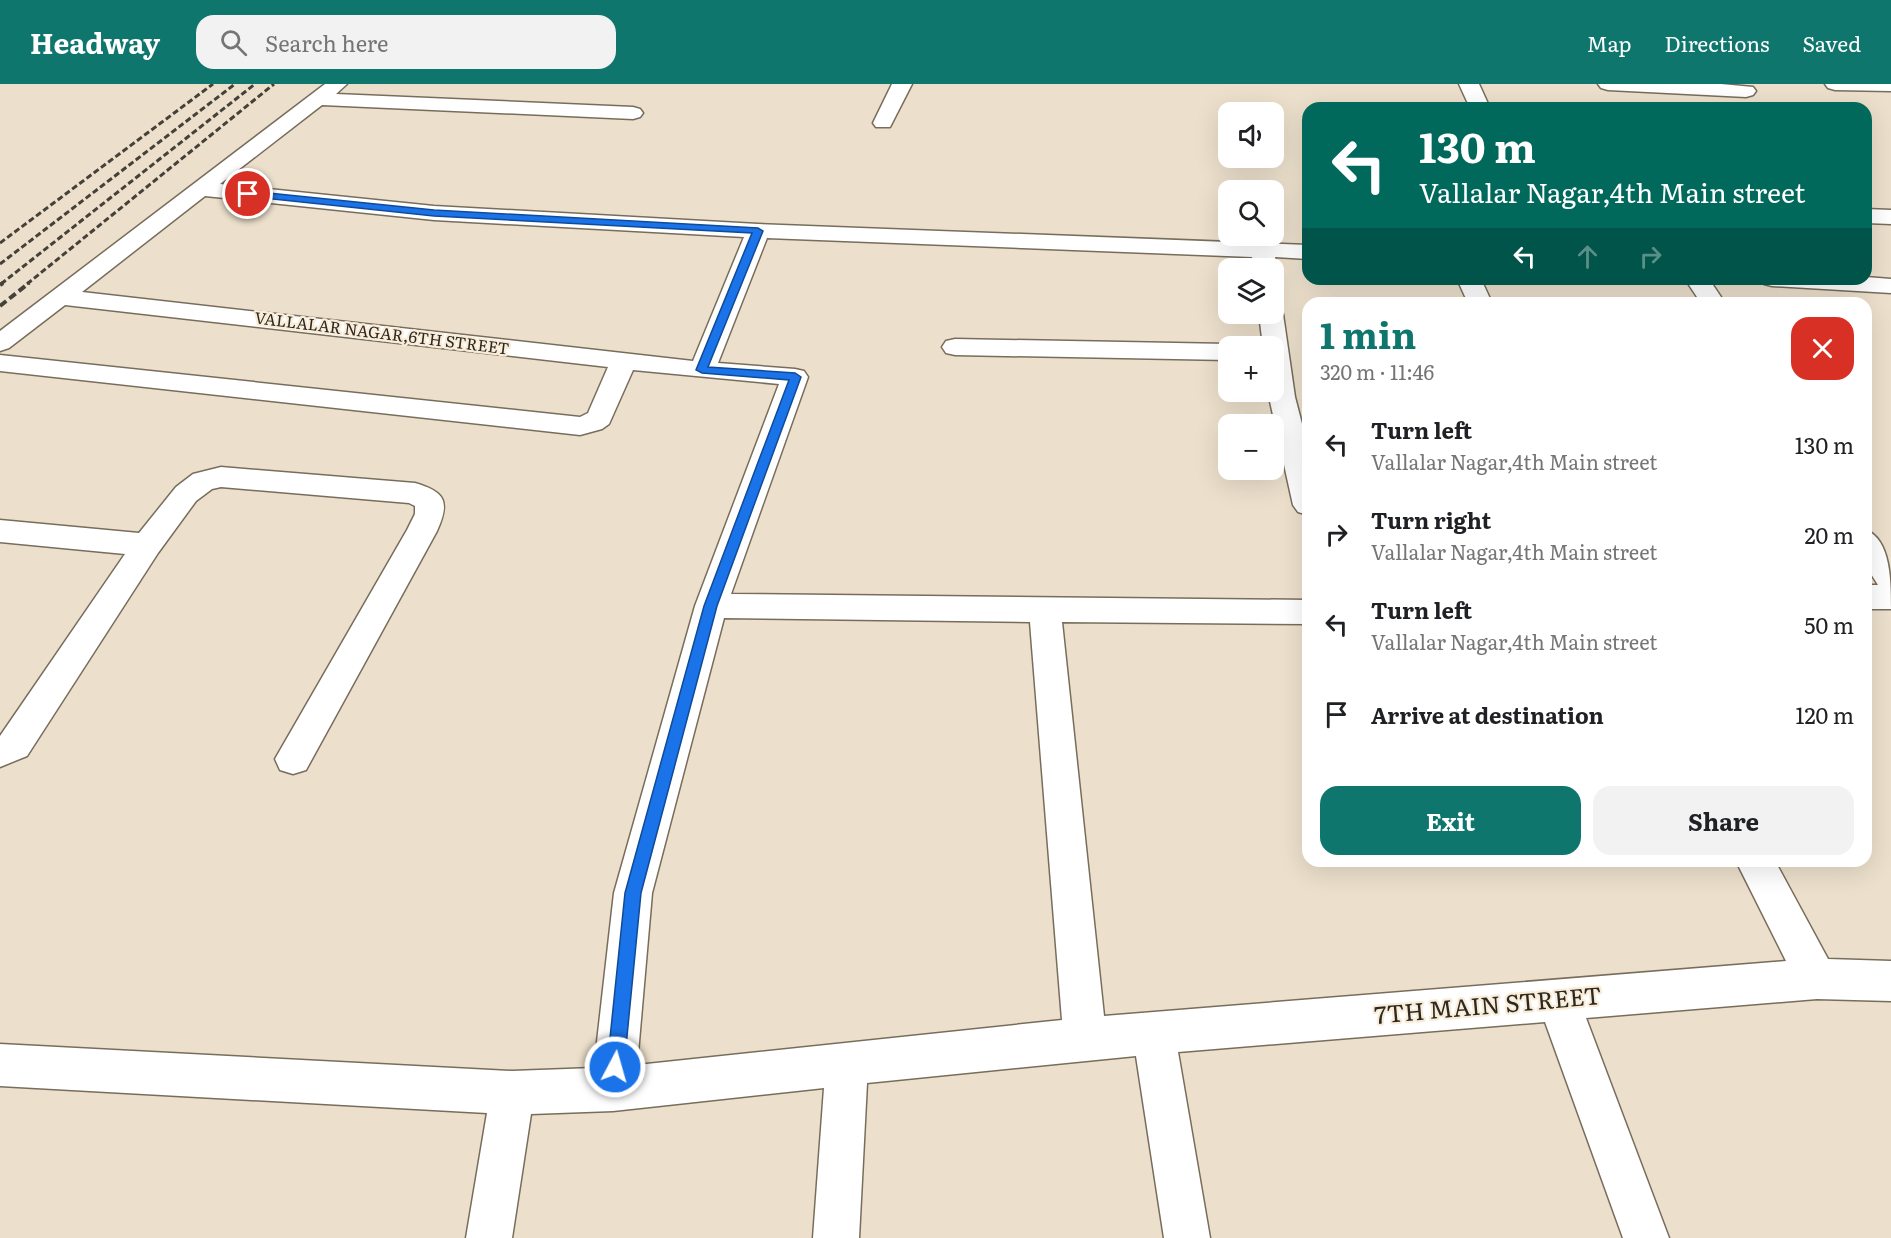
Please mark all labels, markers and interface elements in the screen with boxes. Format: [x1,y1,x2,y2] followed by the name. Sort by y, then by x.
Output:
[196,15,616,69] search box
[30,21,160,63] text: Headway
[217,26,250,59] icon: search
[265,26,388,59] text: Search here
[1587,27,1632,58] text: Map
[1665,27,1770,58] text: Directions
[1803,27,1861,58] text: Saved
[1218,102,1284,480] map controls
[1218,102,1284,168] button: sound
[1419,114,1536,176] text: 130 m
[1320,126,1398,204] icon: left
[222,168,273,219] pin
[1419,171,1806,211] text: Vallalar Nagar,4th Main street
[231,177,264,210] icon: arrive
[1218,180,1284,246] button: search
[1508,240,1541,273] icon: left
[1571,240,1604,273] icon: ahead
[1634,240,1667,273] icon: right
[1218,258,1284,324] button: layers
[253,304,511,360] street label: VALLALAR NAGAR,6TH STREET
[1320,307,1416,360] text: 1 min
[1791,317,1854,380] button: close
[1218,336,1284,402] button: +
[1320,356,1434,386] text: 320 m · 11:46
[1371,413,1472,446] text: Turn left
[1218,414,1284,480] button: −
[1320,428,1353,461] icon: left
[1795,428,1854,461] text: 130 m
[1371,446,1657,476] text: Vallalar Nagar,4th Main street
[1371,503,1491,536] text: Turn right
[1320,518,1353,551] icon: right
[1804,518,1854,551] text: 20 m
[1371,536,1657,566] text: Vallalar Nagar,4th Main street
[1371,593,1472,626] text: Turn left
[1320,608,1353,641] icon: left
[1804,608,1854,641] text: 50 m
[1371,626,1657,656] text: Vallalar Nagar,4th Main street
[1320,698,1353,731] icon: arrive
[1371,698,1604,731] text: Arrive at destination
[1795,698,1854,731] text: 120 m
[1320,786,1581,855] button: Exit
[1593,786,1854,855] button: Share
[1373,976,1603,1031] street label: 7TH MAIN STREET
[583,1035,647,1099] position arrow

